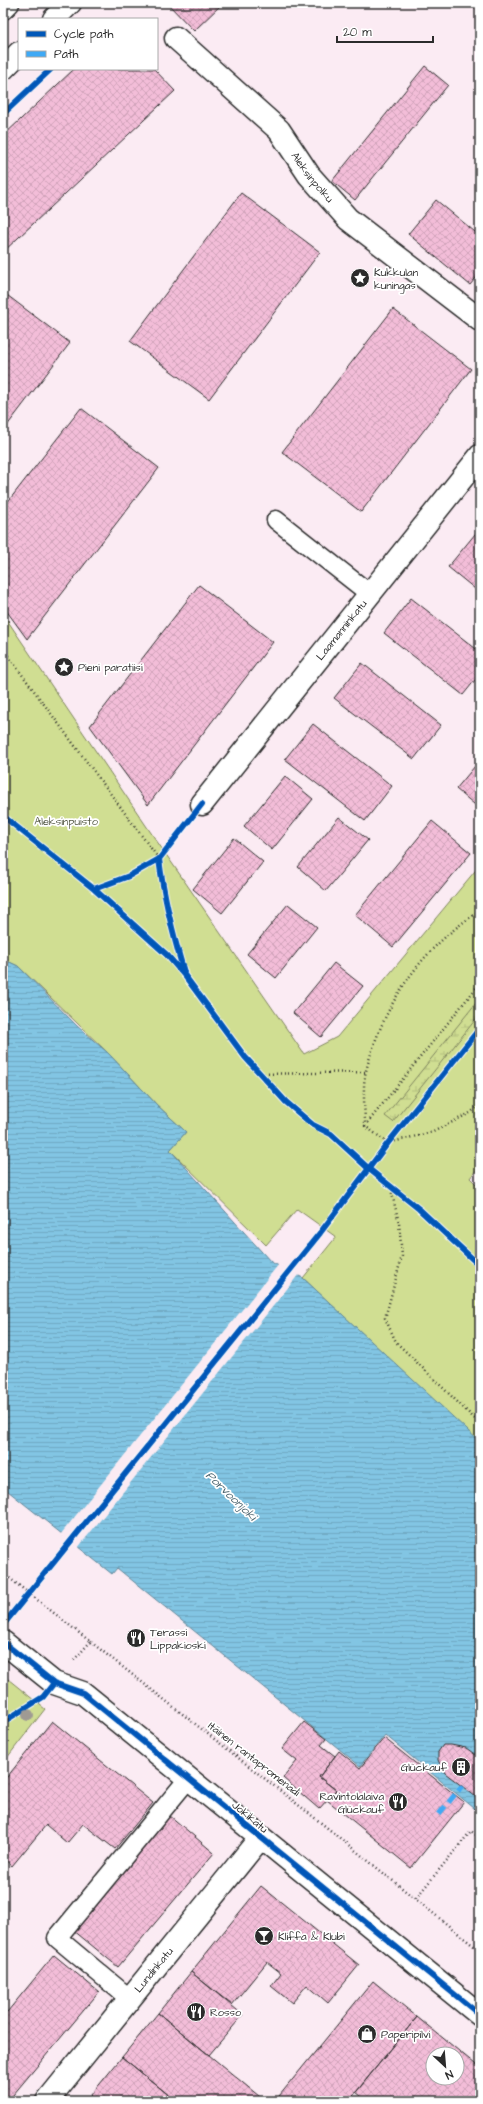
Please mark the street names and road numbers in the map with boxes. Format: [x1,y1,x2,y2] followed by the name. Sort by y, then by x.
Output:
[288,149,338,206] street label: Aleksinpolku
[312,596,370,663] street label: Laamanninkatu
[205,1718,303,1800] street label: Itäinen rantapromenadi
[229,1797,272,1837] street label: Jokikatu
[131,1944,176,1995] street label: Lundinkatu

